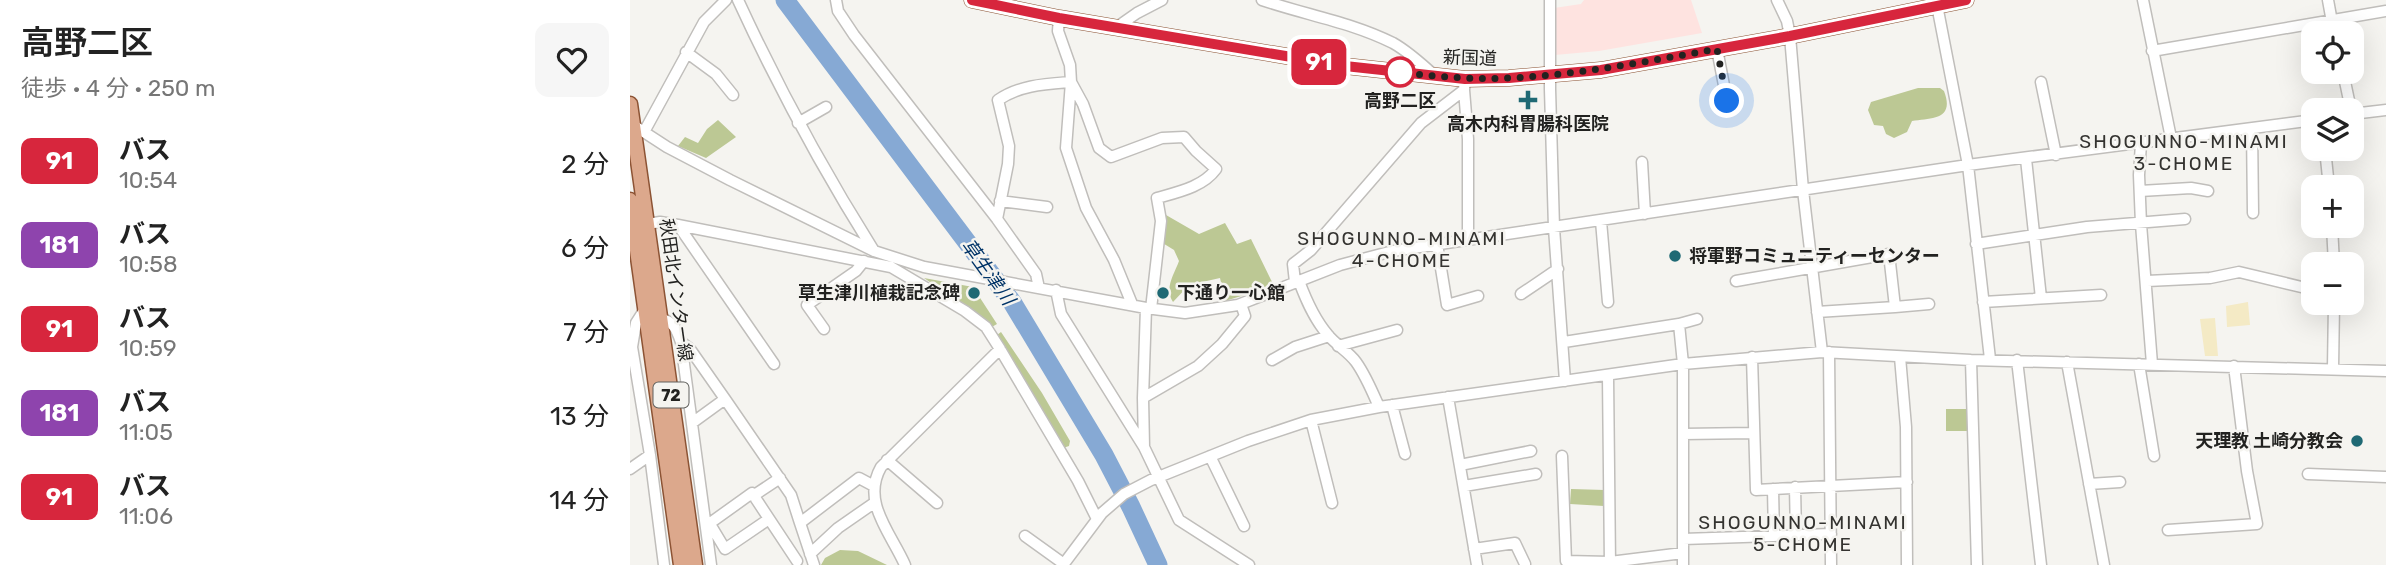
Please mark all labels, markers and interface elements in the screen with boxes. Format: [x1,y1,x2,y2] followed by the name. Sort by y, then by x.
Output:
[2301,21,2364,315] map controls
[2301,21,2364,84] button: locate
[21,23,153,62] text: 高野二区
[535,23,609,97] button: heart
[1288,39,1350,85] line badge: 91
[1443,46,1497,70] street label: 新国道
[1305,48,1333,76] text: 91
[1385,57,1415,87] marker: 高野二区
[21,74,216,102] text: 徒歩 · 4 分 · 250 m
[1709,83,1744,118] your location
[1364,90,1436,112] place label: 高野二区
[1518,90,1538,110] marker: 高木内科胃腸科医院
[2301,98,2364,161] button: layers
[1447,113,1609,135] place label: 高木内科胃腸科医院
[2079,130,2289,175] district label: SHOGUNNO-MINAMI 3-CHOME
[119,135,171,166] text: バス
[46,147,73,175] text: 91
[561,149,609,180] text: 2 分
[119,166,177,194] text: 10:54
[2301,175,2364,238] button: +
[655,217,697,363] street label: 秋田北インター線
[119,219,171,250] text: バス
[1297,227,1507,272] district label: SHOGUNNO-MINAMI 4-CHOME
[39,231,80,259] text: 181
[561,233,609,264] text: 6 分
[956,234,1021,311] water label: 草生津川
[1689,245,1940,267] place label: 将軍野コミュニティーセンター
[1667,248,1683,264] marker: 将軍野コミュニティーセンター
[119,250,178,278] text: 10:58
[2301,252,2364,315] button: −
[798,282,960,304] place label: 草生津川植栽記念碑
[1177,282,1285,304] place label: 下通り一心館
[966,285,982,301] marker: 草生津川植栽記念碑
[1155,285,1171,301] marker: 下通り一心館
[119,303,171,334] text: バス
[46,315,73,343] text: 91
[563,317,609,348] text: 7 分
[119,334,177,362] text: 10:59
[653,382,688,408] road number: 72
[119,387,171,418] text: バス
[39,399,80,427] text: 181
[550,401,609,432] text: 13 分
[119,418,173,446] text: 11:05
[2195,430,2343,452] place label: 天理教 土崎分教会
[2349,433,2365,449] marker: 天理教 土崎分教会
[119,471,171,502] text: バス
[46,483,73,511] text: 91
[549,485,609,516] text: 14 分
[119,502,173,530] text: 11:06
[1698,511,1908,556] district label: SHOGUNNO-MINAMI 5-CHOME

